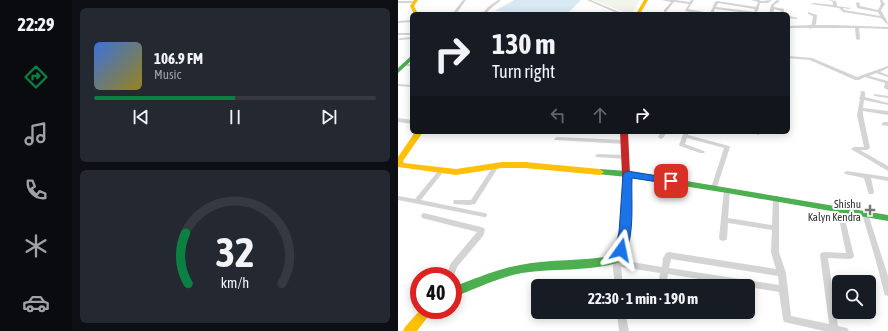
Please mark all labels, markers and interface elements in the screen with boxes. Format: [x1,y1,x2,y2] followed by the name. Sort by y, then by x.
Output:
[17,14,55,35] text: 22:29
[426,28,478,80] icon: right
[492,28,555,60] text: 130 m
[154,50,203,67] text: 106.9 FM
[492,61,555,82] text: Turn right
[22,63,50,91] icon: directions
[154,67,181,82] text: Music
[547,104,569,126] icon: left
[589,104,611,126] icon: ahead
[631,104,653,126] icon: right
[130,106,152,128] icon: previous
[224,106,246,128] icon: pause
[318,106,340,128] icon: next
[22,120,50,148] icon: music
[654,164,688,198] pin
[660,170,682,192] icon: arrive
[22,176,50,204] icon: phone
[808,198,861,223] place label: Shishu Kalyn Kendra
[864,204,876,216] marker: Shishu Kalyn Kendra
[215,228,255,276] text: 32
[600,229,642,271] position arrow
[22,232,50,260] icon: climate
[410,267,462,319] speed limit sign: 40
[221,275,249,291] text: km/h
[832,275,876,319] map controls
[832,275,876,319] button: search
[22,289,50,317] icon: car
[588,290,698,307] text: 22:30 · 1 min · 190 m

